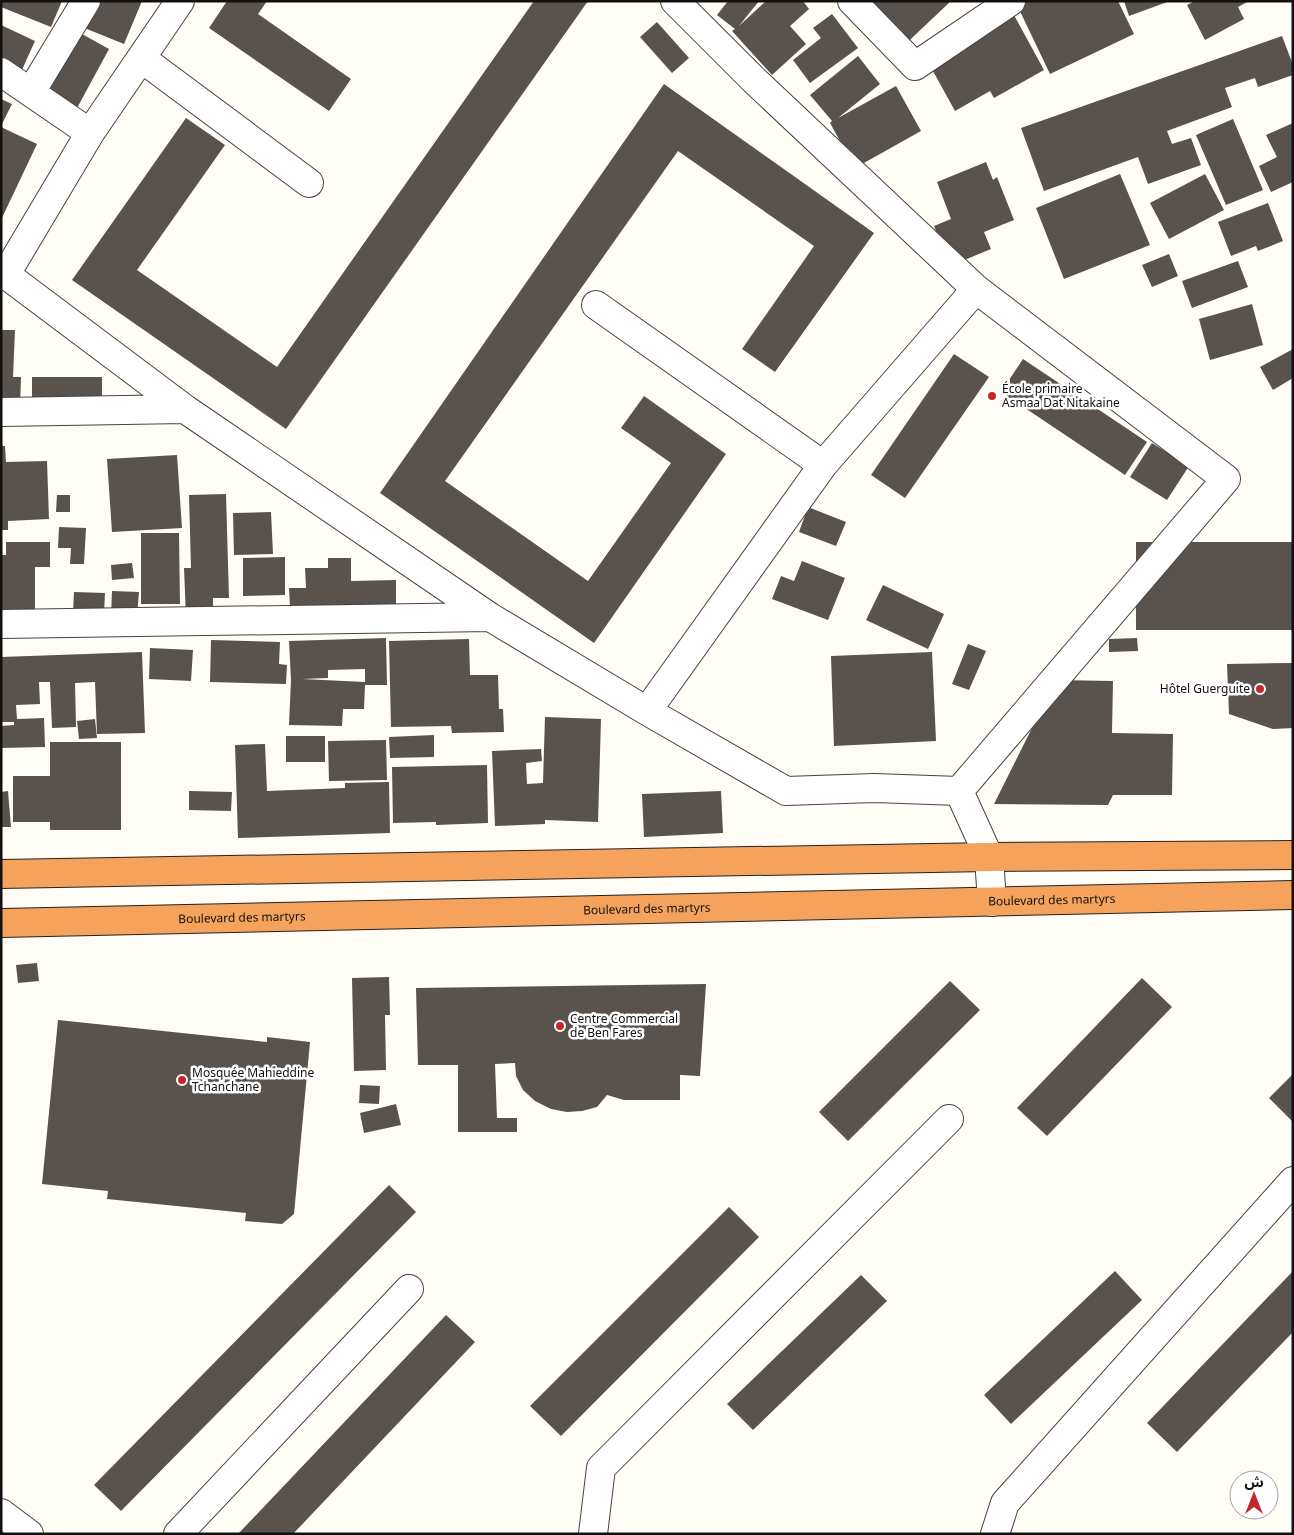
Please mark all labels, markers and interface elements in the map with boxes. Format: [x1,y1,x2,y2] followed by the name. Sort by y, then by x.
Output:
[1002,377,1120,416] place label: École primaire Asmaa Dat Nitakaine
[986,390,998,402] marker: École primaire Asmaa Dat Nitakaine
[1160,677,1250,702] place label: Hôtel Guerguite
[1254,683,1266,695] marker: Hôtel Guerguite
[988,887,1116,915] street label: Boulevard des martyrs
[583,896,711,923] street label: Boulevard des martyrs
[178,904,306,932] street label: Boulevard des martyrs
[570,1007,678,1046] place label: Centre Commercial de Ben Fares
[554,1020,566,1032] marker: Centre Commercial de Ben Fares
[192,1061,315,1100] place label: Mosquée Mahieddine Tchanchane
[176,1074,188,1086] marker: Mosquée Mahieddine Tchanchane
[1244,1468,1264,1497] text: ش
[1229,1470,1279,1520] north arrow

